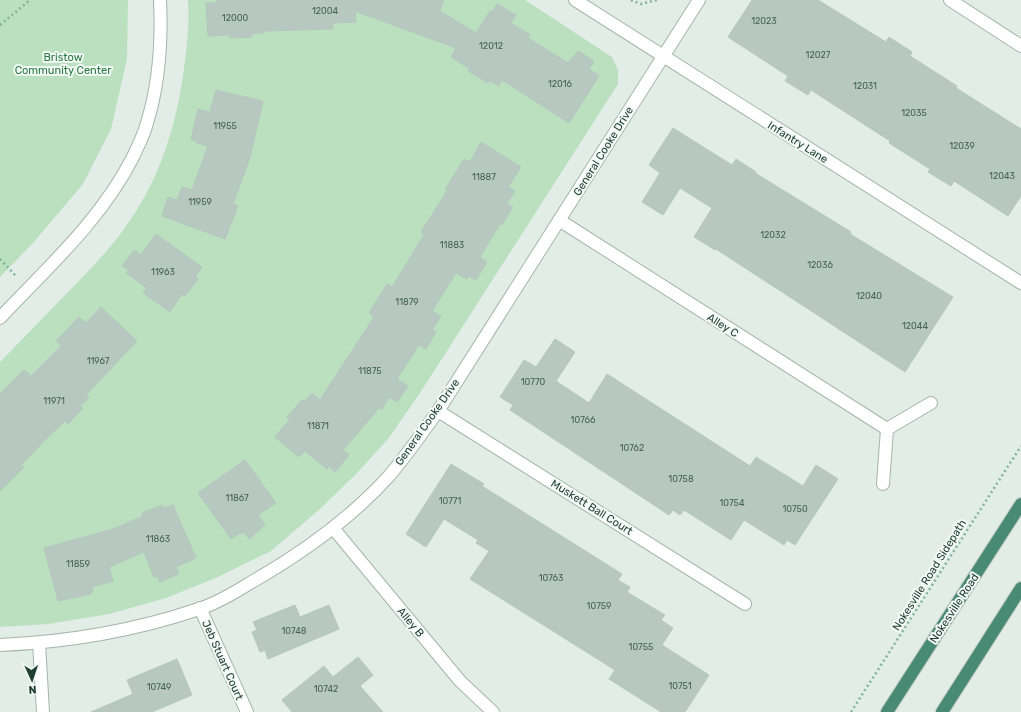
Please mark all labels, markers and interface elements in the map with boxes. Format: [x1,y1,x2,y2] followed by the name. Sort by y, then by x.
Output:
[312,6,338,16] house number: 12004
[222,13,248,23] house number: 12000
[751,16,777,26] house number: 12023
[479,41,503,51] house number: 12012
[806,50,831,60] house number: 12027
[15,51,112,77] park label: Bristow Community Center
[548,79,573,89] house number: 12016
[853,81,877,91] house number: 12031
[571,104,636,198] street label: General Cooke Drive
[901,108,927,118] house number: 12035
[765,119,830,166] street label: Infantry Lane
[213,121,237,131] house number: 11955
[949,141,975,151] house number: 12039
[989,171,1015,181] house number: 12043
[472,172,496,182] house number: 11887
[188,197,212,207] house number: 11959
[760,230,786,240] house number: 12032
[440,240,464,250] house number: 11883
[807,260,833,270] house number: 12036
[151,267,175,277] house number: 11963
[856,291,882,301] house number: 12040
[395,297,419,307] house number: 11879
[705,311,741,340] street label: Alley C
[902,321,928,331] house number: 12044
[87,356,110,366] house number: 11967
[358,366,382,376] house number: 11875
[393,376,462,468] street label: General Cooke Drive
[521,377,546,387] house number: 10770
[43,396,65,406] house number: 11971
[571,415,596,425] house number: 10766
[307,421,329,431] house number: 11871
[620,443,644,453] house number: 10762
[668,474,694,484] house number: 10758
[548,477,636,538] street label: Muskett Ball Court
[225,493,249,503] house number: 11867
[439,496,461,506] house number: 10771
[719,498,745,508] house number: 10754
[782,504,808,514] house number: 10750
[889,517,969,633] street label: Nokesville Road Sidepath
[146,534,170,544] house number: 11863
[66,559,90,569] house number: 11859
[927,571,981,645] street label: Nokesville Road
[539,573,563,583] house number: 10763
[587,601,611,611] house number: 10759
[395,605,427,640] street label: Alley B
[199,618,246,703] street label: Jeb Stuart Court
[281,626,307,636] house number: 10748
[629,642,653,652] house number: 10755
[12,660,52,700] north arrow
[668,681,692,691] house number: 10751
[147,682,171,692] house number: 10749
[28,683,37,696] text: N
[314,684,338,694] house number: 10742

